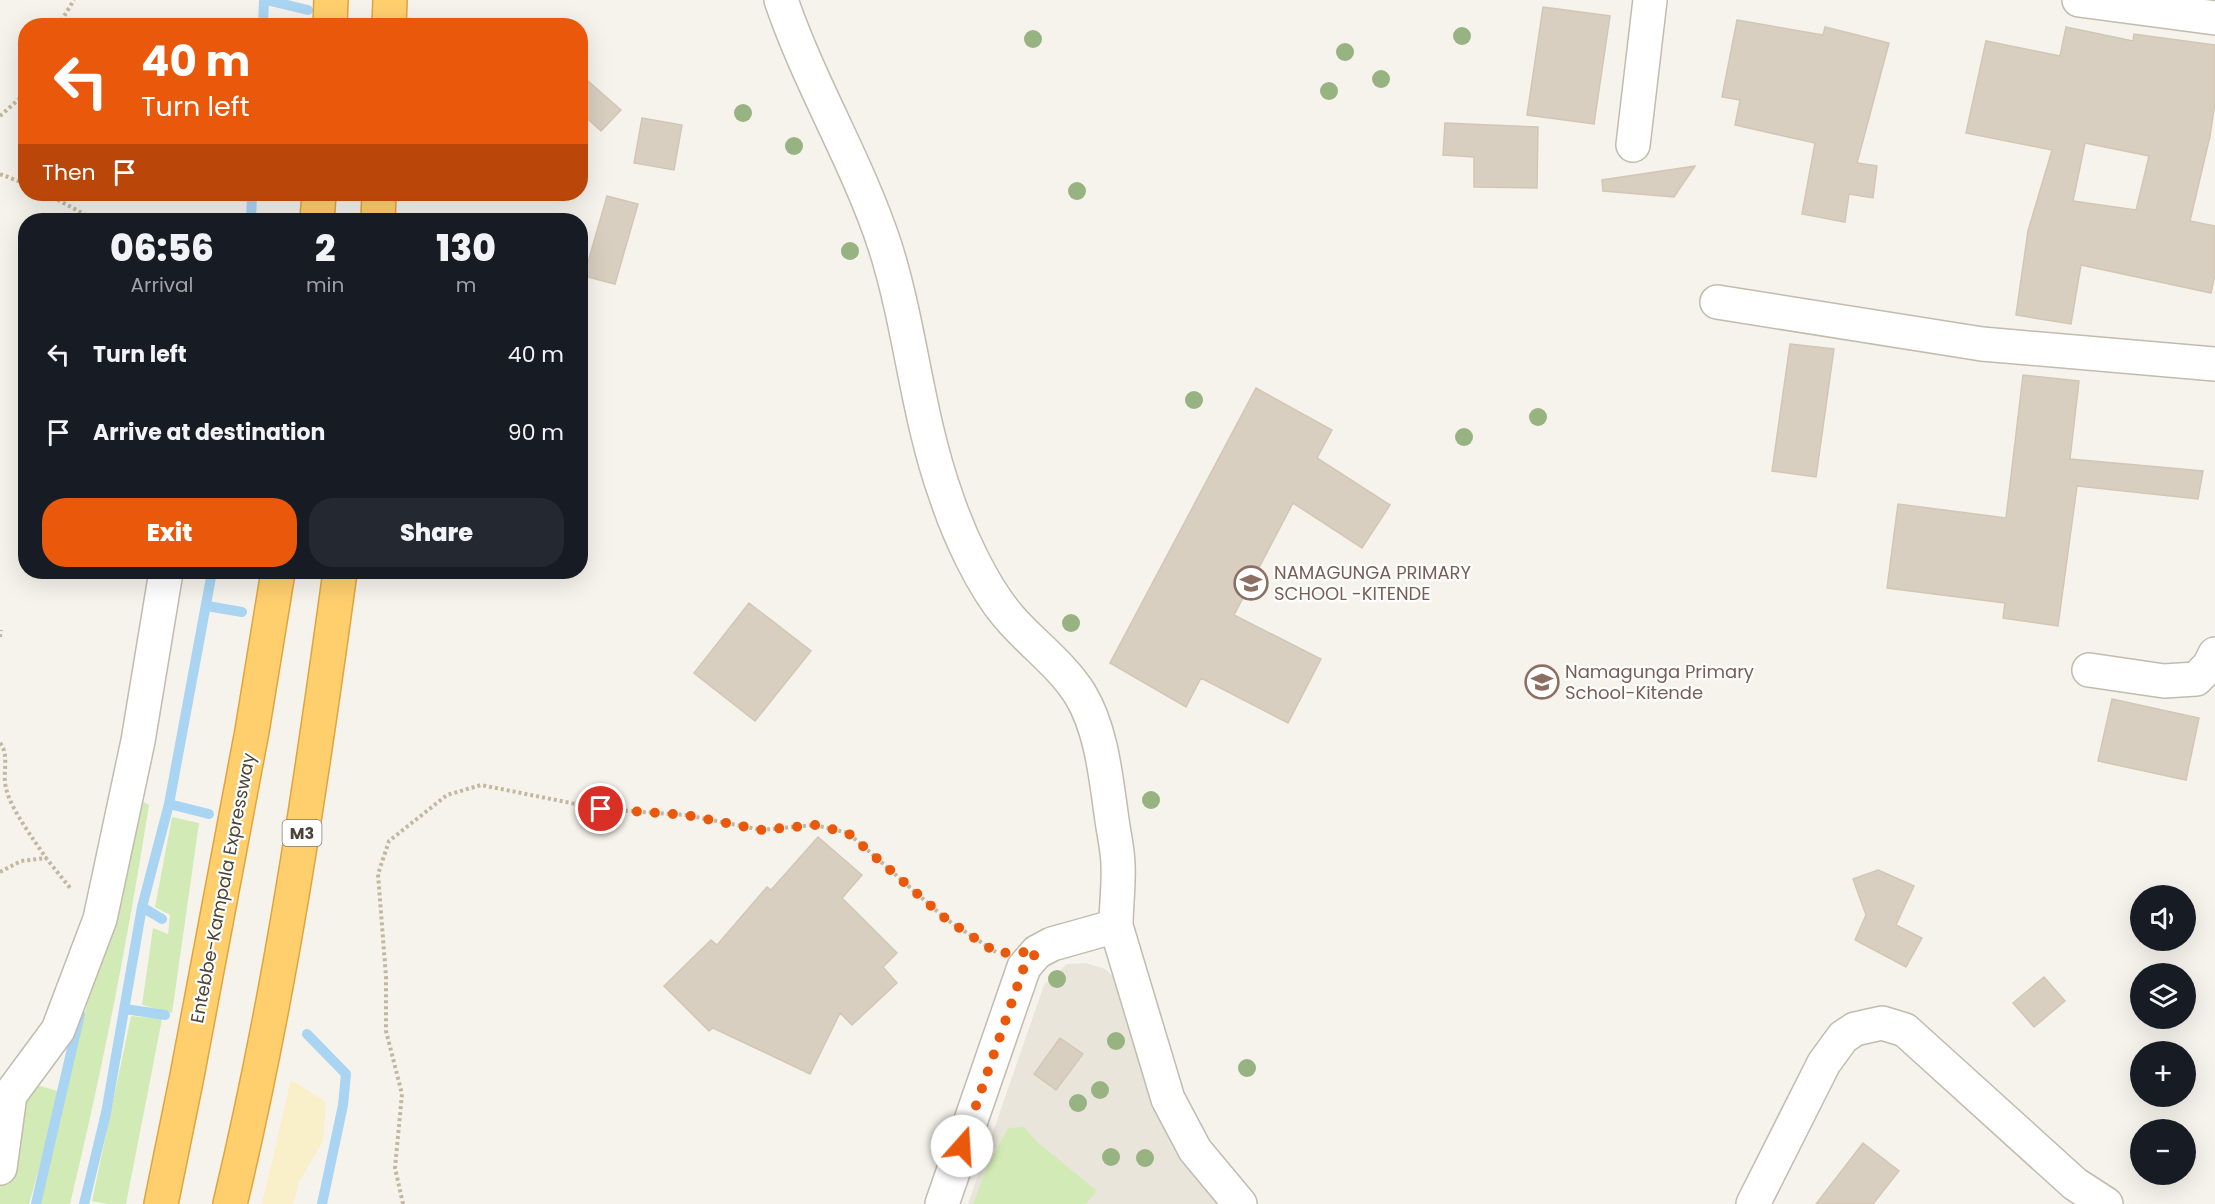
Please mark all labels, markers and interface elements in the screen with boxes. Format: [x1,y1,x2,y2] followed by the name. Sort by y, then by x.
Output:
[141,32,250,91] text: 40 m
[42,42,120,120] icon: left
[141,88,250,125] text: Turn left
[108,156,141,189] icon: arrive
[42,157,96,188] text: Then
[110,223,214,274] text: 06:56
[315,223,335,274] text: 2
[436,223,496,274] text: 130
[130,271,193,299] text: Arrival
[306,271,344,299] text: min
[456,271,476,299] text: m
[42,338,75,371] icon: left
[93,339,187,370] text: Turn left
[508,339,564,370] text: 40 m
[42,416,75,449] icon: arrive
[93,417,325,448] text: Arrive at destination
[508,417,564,448] text: 90 m
[42,498,297,567] button: Exit
[309,498,564,567] button: Share
[1274,560,1472,606] place label: NAMAGUNGA PRIMARY SCHOOL -KITENDE
[1233,565,1269,601] school or university icon: NAMAGUNGA PRIMARY SCHOOL -KITENDE
[1565,659,1754,705] place label: Namagunga Primary School-Kitende
[1524,664,1560,700] school or university icon: Namagunga Primary School-Kitende
[184,751,261,1025] street label: Entebbe-Kampala Expressway
[575,783,626,834] pin
[584,792,617,825] icon: arrive
[282,820,322,846] road number: M3
[2130,885,2196,1185] map controls
[2130,885,2196,951] button: sound
[2130,963,2196,1029] button: layers
[2130,1041,2196,1107] button: +
[930,1114,994,1178] position arrow
[2130,1119,2196,1185] button: −

